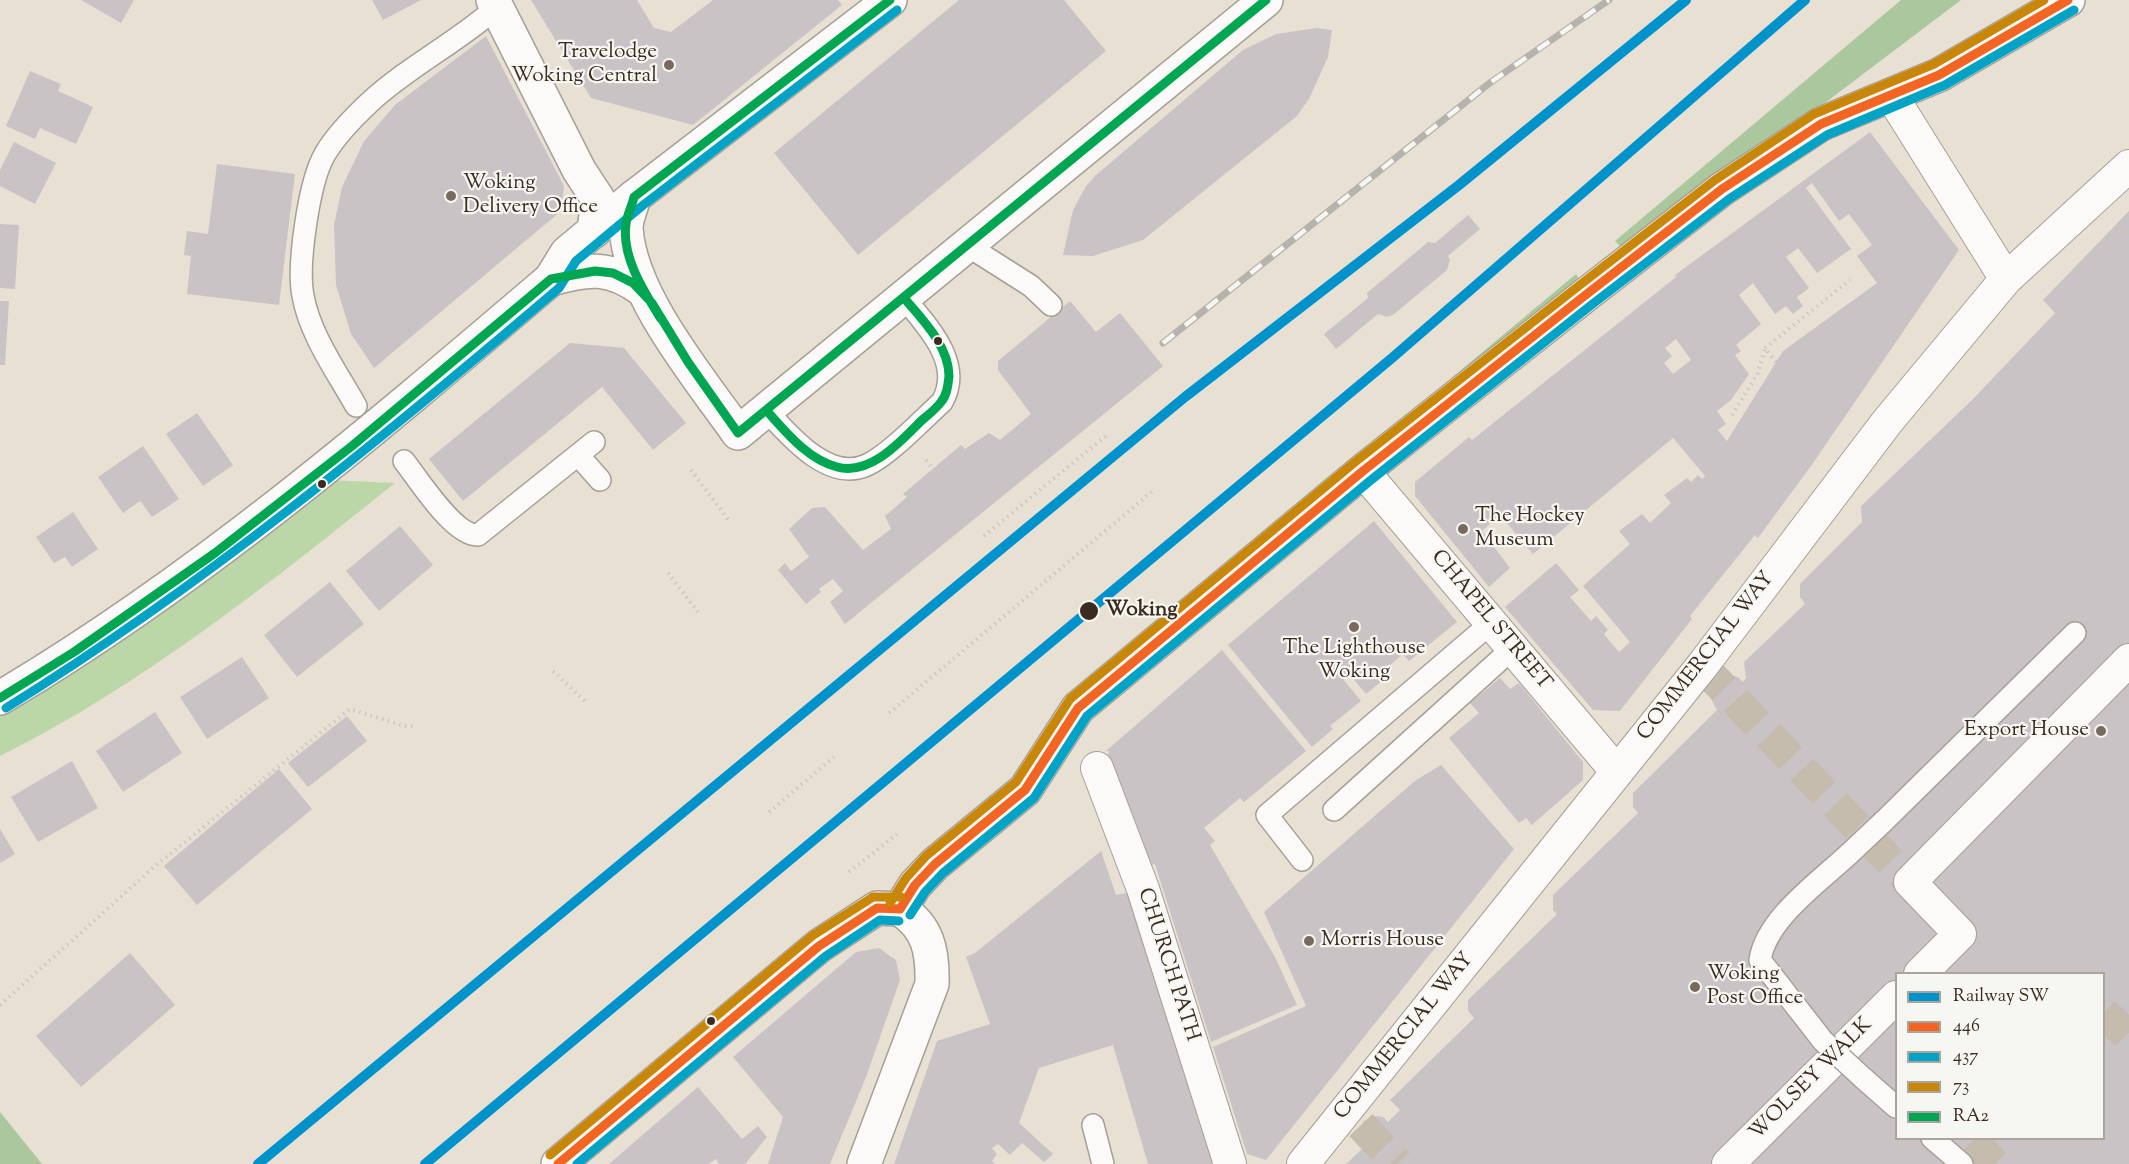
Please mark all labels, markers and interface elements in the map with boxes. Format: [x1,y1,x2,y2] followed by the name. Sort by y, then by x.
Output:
[511,40,657,90] place label: Travelodge Woking Central
[662,58,676,72] marker: Travelodge Woking Central
[463,171,598,221] place label: Woking Delivery Office
[444,189,458,203] marker: Woking Delivery Office
[932,335,944,347] unlabelled marker
[316,478,328,490] unlabelled marker
[1475,504,1585,554] place label: The Hockey Museum
[1456,522,1470,536] marker: The Hockey Museum
[1424,546,1556,696] street label: CHAPEL STREET
[1633,567,1781,747] street label: COMMERCIAL WAY
[1105,598,1178,624] place label: Woking
[1078,600,1100,622] marker: Woking
[1347,620,1361,634] marker: The Lighthouse Woking
[1283,636,1425,686] place label: The Lighthouse Woking
[1964,718,2089,744] place label: Export House
[2094,724,2108,738] marker: Export House
[1130,885,1204,1045] street label: CHURCH PATH
[1321,928,1444,954] place label: Morris House
[1302,934,1316,948] marker: Morris House
[1330,948,1480,1126] street label: COMMERCIAL WAY
[1707,962,1803,1012] place label: Woking Post Office
[1895,972,2105,1140] legend
[1688,980,1702,994] marker: Woking Post Office
[1953,984,2049,1010] text: Railway SW
[1745,1013,1879,1147] street label: WOLSEY WALK
[1953,1014,1980,1040] text: 446
[705,1015,717,1027] unlabelled marker
[1953,1044,1978,1070] text: 437
[1953,1074,1969,1100] text: 73
[1953,1104,1989,1130] text: RA2

